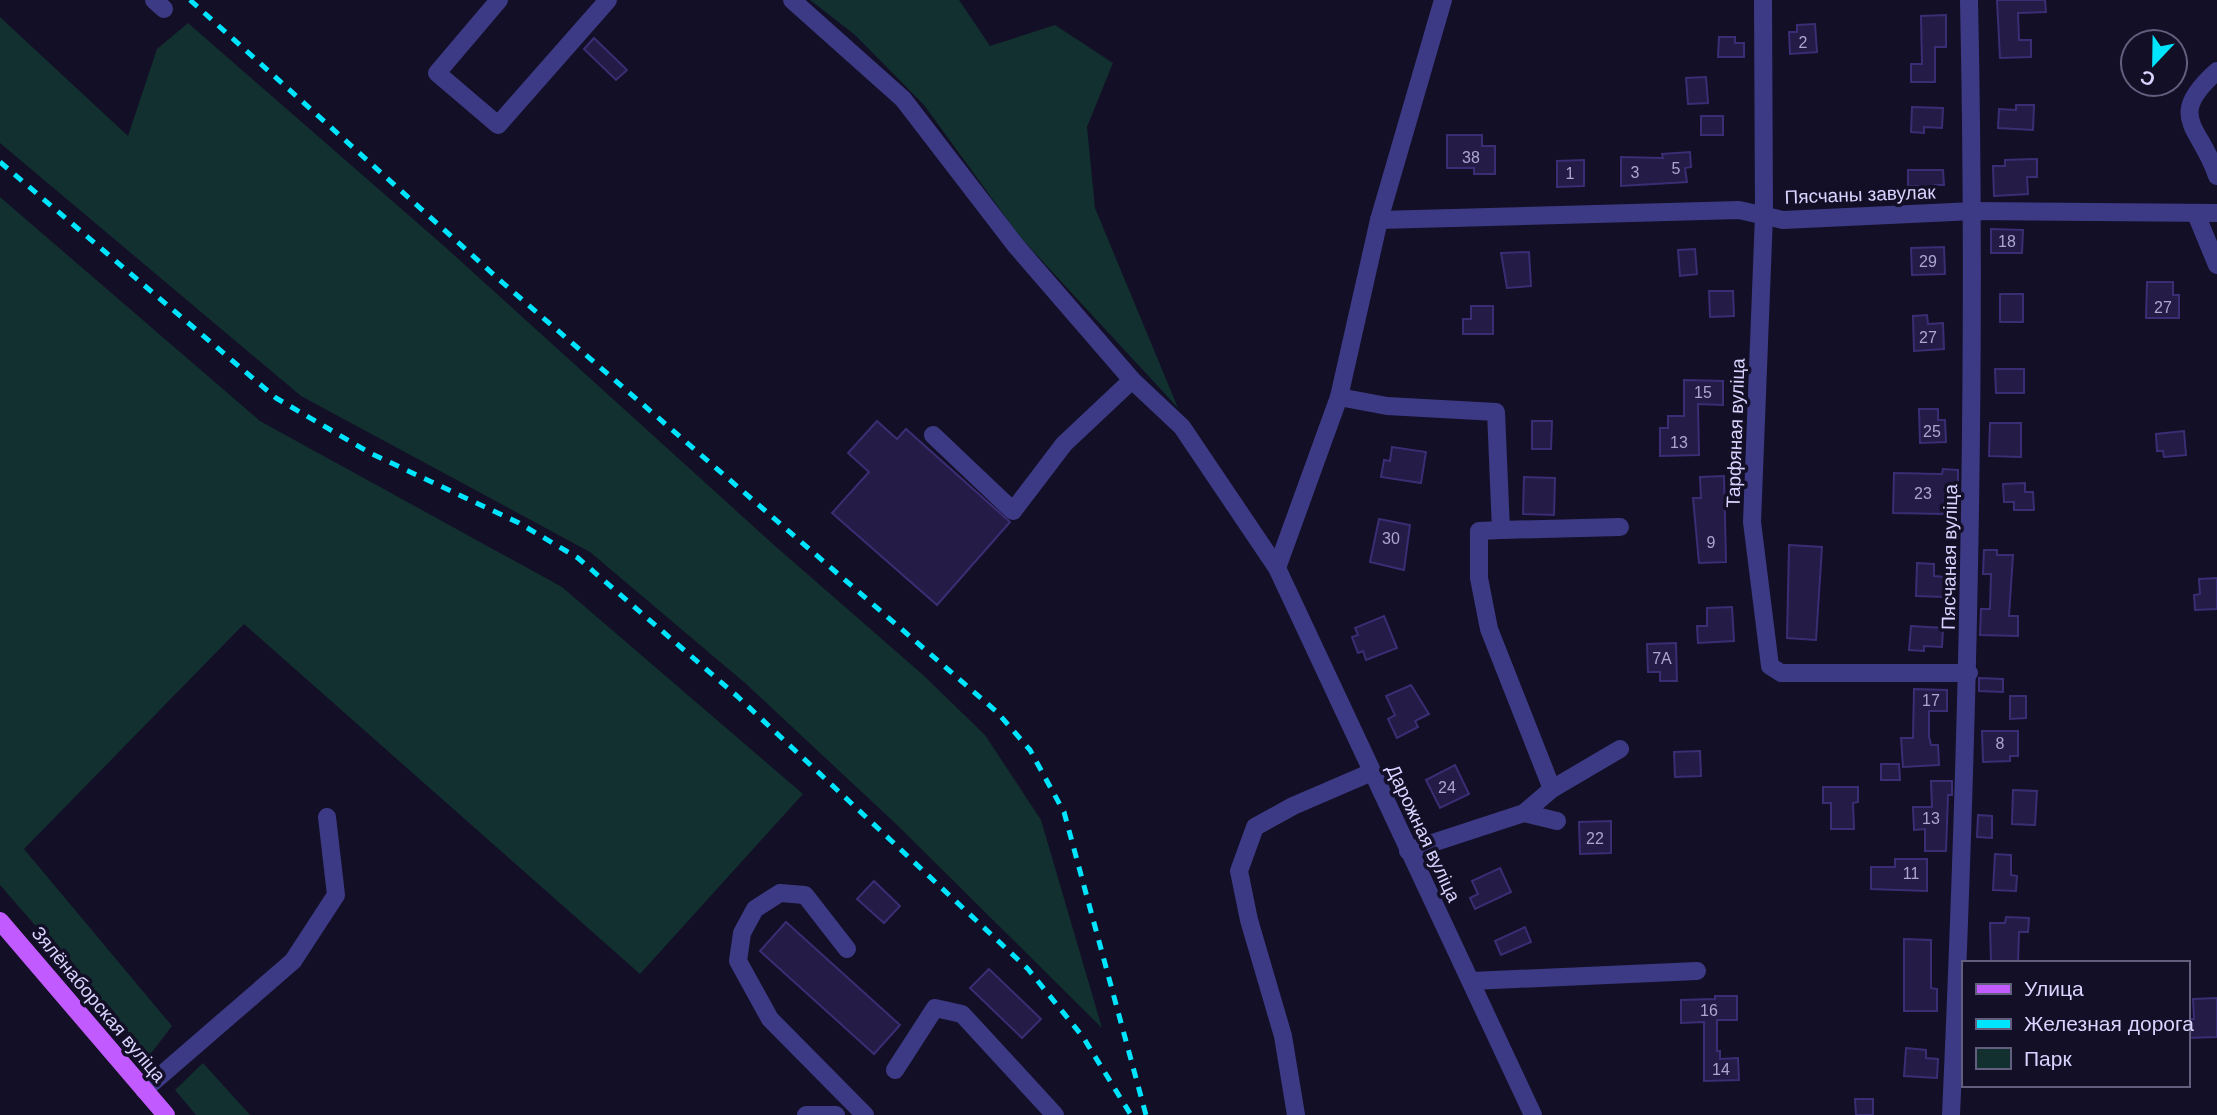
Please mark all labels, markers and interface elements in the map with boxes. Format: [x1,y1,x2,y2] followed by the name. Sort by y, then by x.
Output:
[2119,28,2189,98] north arrow
[1799,34,1808,51] house number: 2
[2137,66,2158,91] text: С
[1462,149,1480,166] house number: 38
[1672,160,1681,177] house number: 5
[1631,164,1640,181] house number: 3
[1566,165,1575,182] house number: 1
[1784,181,1937,208] street label: Пясчаны завулак
[1998,233,2016,250] house number: 18
[1919,253,1937,270] house number: 29
[2154,299,2172,316] house number: 27
[1919,329,1937,346] house number: 27
[1722,357,1749,508] street label: Тарфяная вуліца
[1694,384,1712,401] house number: 15
[1923,423,1941,440] house number: 25
[1670,434,1688,451] house number: 13
[1938,483,1961,630] street label: Пясчаная вуліца
[1914,485,1932,502] house number: 23
[1382,530,1400,547] house number: 30
[1707,534,1716,551] house number: 9
[1652,650,1672,667] house number: 7А
[1922,692,1940,709] house number: 17
[1996,735,2005,752] house number: 8
[1382,761,1465,906] street label: Дарожная вуліца
[1438,779,1456,796] house number: 24
[1922,810,1940,827] house number: 13
[1586,830,1604,847] house number: 22
[1903,865,1919,882] house number: 11
[27,922,170,1087] street label: Зялёнаборская вуліца
[1962,961,2189,1087] legend
[2024,977,2084,1000] text: Улица
[1700,1002,1718,1019] house number: 16
[2024,1012,2194,1035] text: Железная дорога
[2024,1047,2072,1070] text: Парк
[1712,1061,1730,1078] house number: 14

